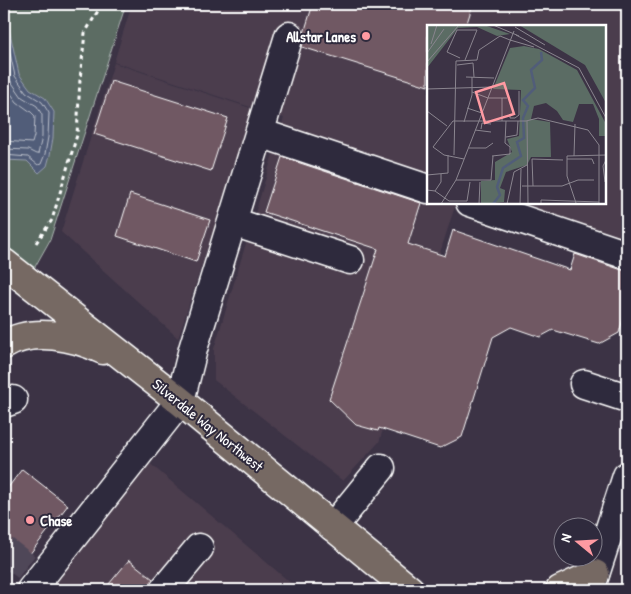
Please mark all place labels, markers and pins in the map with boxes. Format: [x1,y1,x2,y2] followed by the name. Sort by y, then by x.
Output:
[286,26,356,47] place label: Allstar Lanes
[360,30,372,42] marker: Allstar Lanes
[40,510,72,531] place label: Chase
[24,514,36,526] marker: Chase

